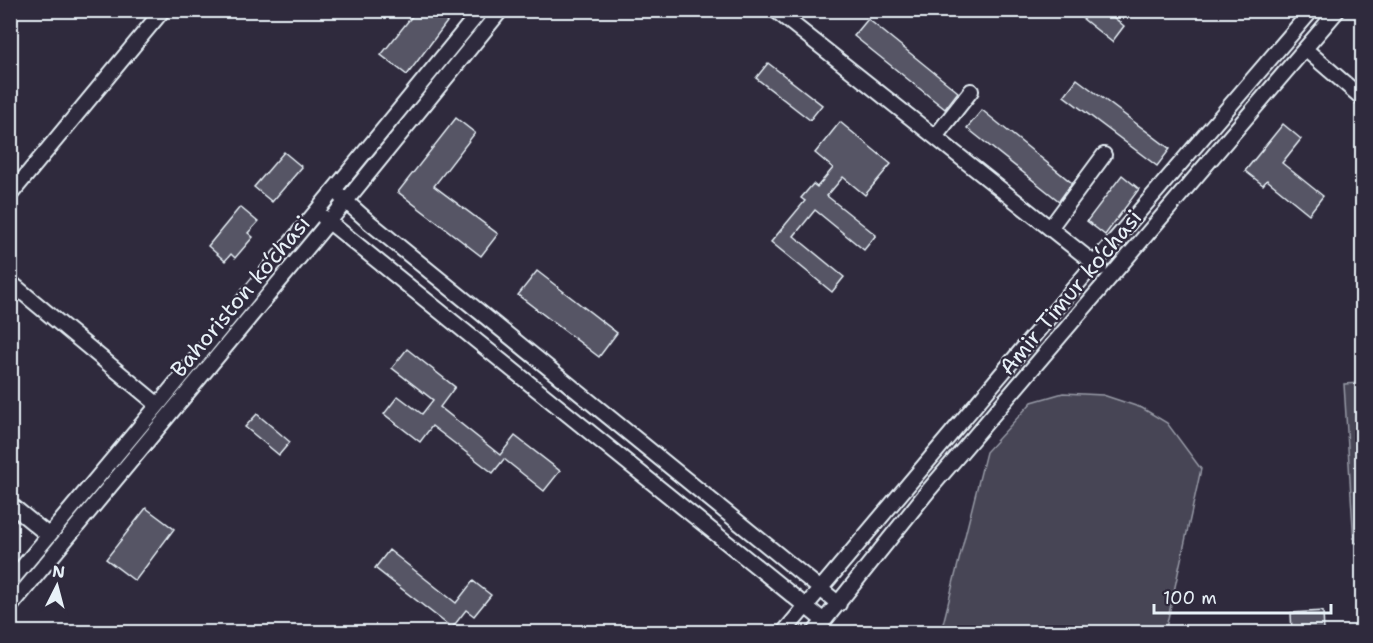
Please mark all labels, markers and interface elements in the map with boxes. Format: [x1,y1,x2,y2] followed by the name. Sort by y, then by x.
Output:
[993,204,1148,381] street label: Amir Timur ko‘chasi
[164,209,317,383] street label: Bahoriston ko‘chasi
[27,556,87,616] north arrow
[51,560,66,583] text: N
[1154,577,1331,615] scale bar
[1163,586,1217,610] text: 100 m

